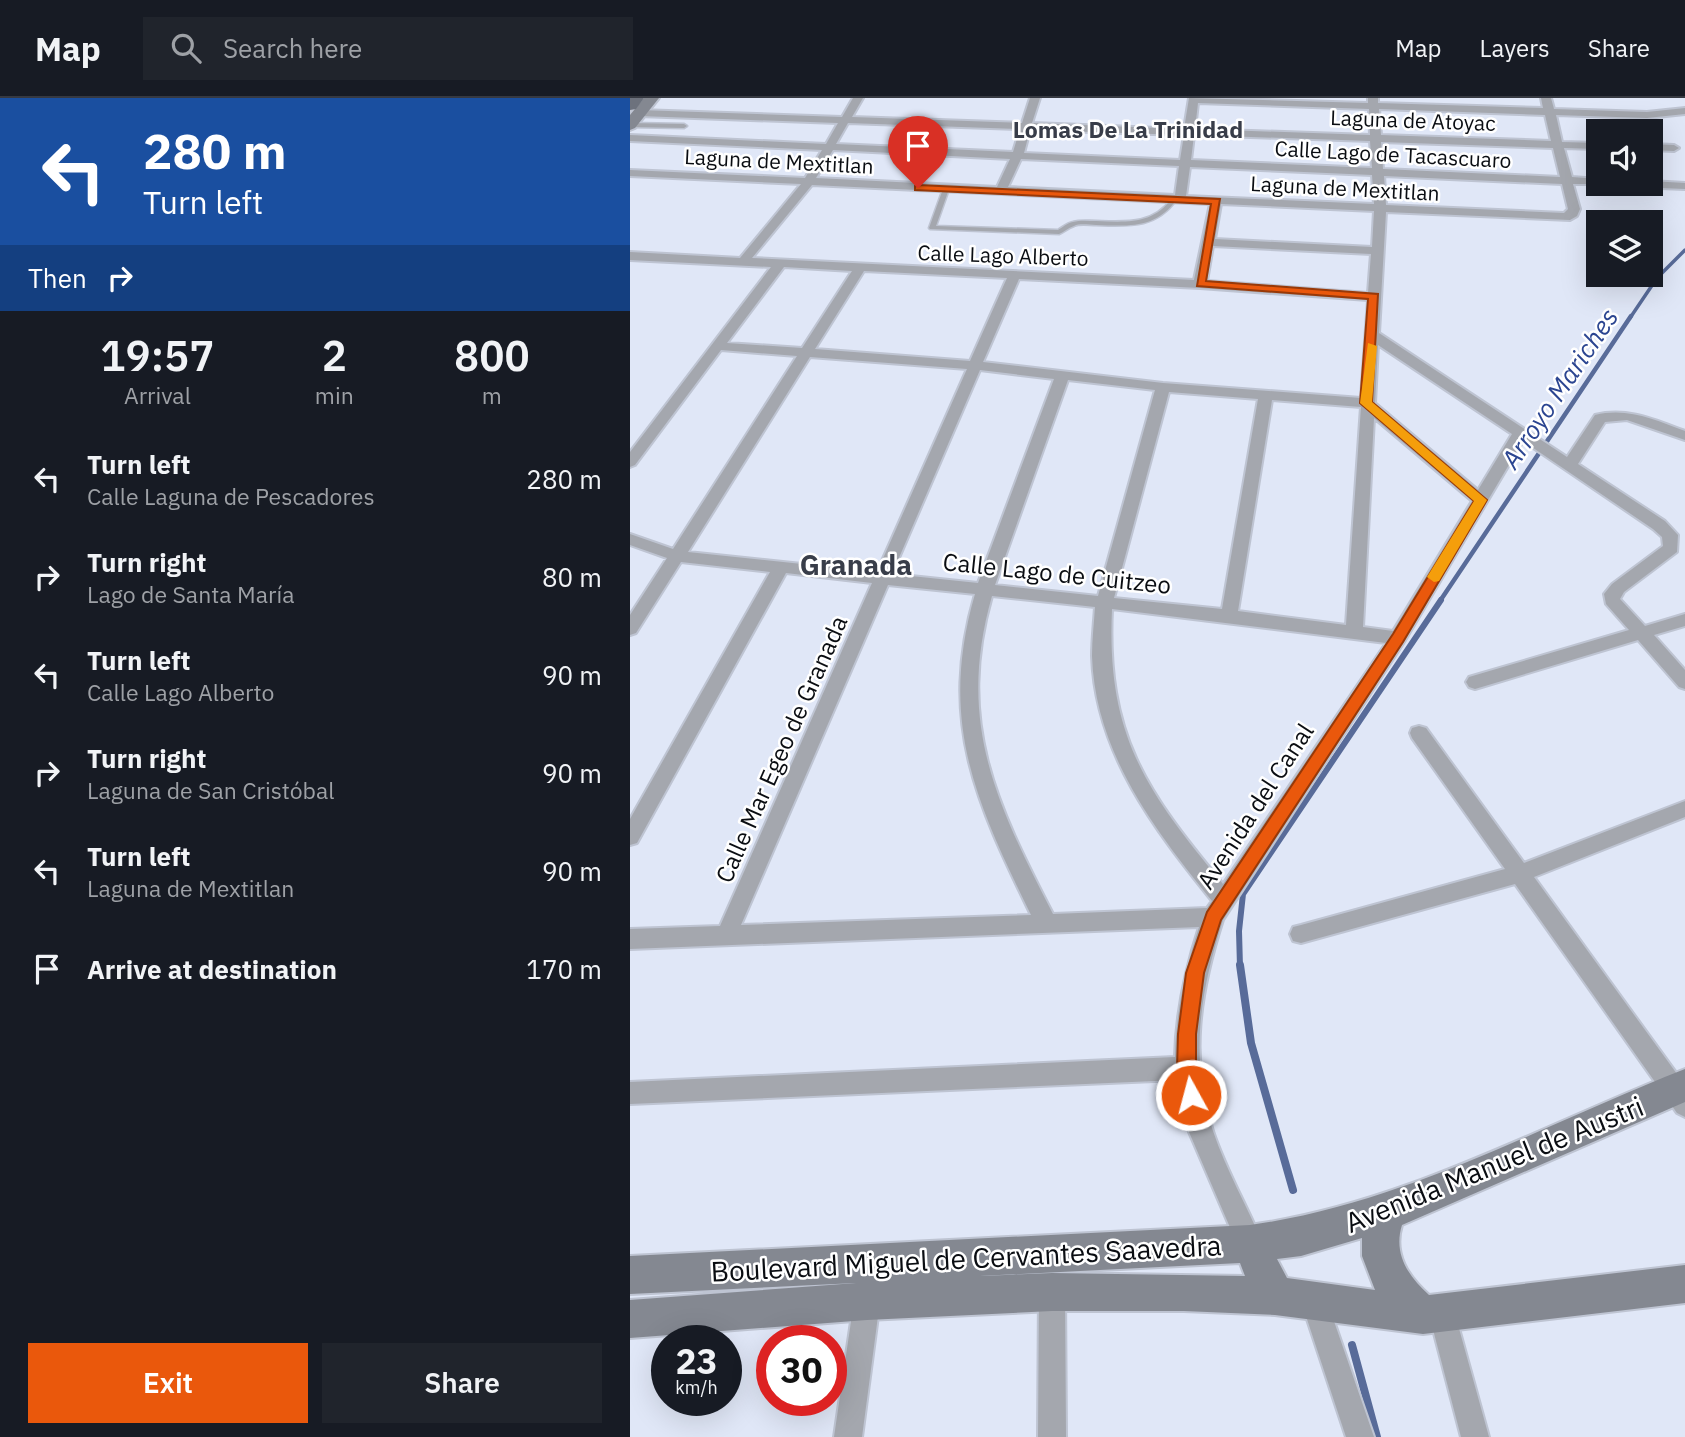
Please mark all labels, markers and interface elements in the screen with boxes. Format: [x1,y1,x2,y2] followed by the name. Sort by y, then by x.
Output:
[143,17,633,80] search box
[35,27,101,70] text: Map
[167,29,205,67] icon: search
[223,31,362,65] text: Search here
[1395,32,1442,64] text: Map
[1480,32,1550,64] text: Layers
[1588,32,1650,64] text: Share
[1330,103,1496,137] street label: Laguna de Atoyac
[1013,114,1243,144] district label: Lomas De La Trinidad
[888,116,948,188] pin
[143,119,287,182] text: 280 m
[1586,119,1663,287] map controls
[1586,119,1663,196] button: sound
[28,126,119,217] icon: left
[899,127,937,165] icon: arrive
[1274,134,1512,174] street label: Calle Lago de Tacascuaro
[684,142,874,180] street label: Laguna de Mextitlan
[1250,169,1440,207] street label: Laguna de Mextitlan
[143,181,263,223] text: Turn left
[1586,210,1663,287] button: layers
[917,238,1089,272] street label: Calle Lago Alberto
[101,259,139,297] icon: right
[28,261,87,295] text: Then
[1492,301,1625,476] water label: Arroyo Mariches
[100,328,215,383] text: 19:57
[322,328,347,383] text: 2
[454,328,530,383] text: 800
[124,380,191,410] text: Arrival
[315,380,354,410] text: min
[482,380,502,410] text: m
[87,447,190,481] text: Turn left
[28,460,66,498] icon: left
[526,462,602,496] text: 280 m
[87,481,375,511] text: Calle Laguna de Pescadores
[87,545,206,579] text: Turn right
[941,545,1173,601] street label: Calle Lago de Cuitzeo
[800,546,912,583] district label: Granada
[28,558,66,596] icon: right
[542,560,602,594] text: 80 m
[87,579,294,609] text: Lago de Santa María
[708,610,854,888] street label: Calle Mar Egeo de Granada
[87,643,190,677] text: Turn left
[28,656,66,694] icon: left
[542,658,602,692] text: 90 m
[87,677,274,707] text: Calle Lago Alberto
[1189,717,1321,895] street label: Avenida del Canal
[87,741,206,775] text: Turn right
[28,754,66,792] icon: right
[542,756,602,790] text: 90 m
[87,775,334,805] text: Laguna de San Cristóbal
[87,839,190,873] text: Turn left
[28,852,66,890] icon: left
[542,854,602,888] text: 90 m
[87,873,294,903] text: Laguna de Mextitlan
[28,950,66,988] icon: arrive
[87,952,337,986] text: Arrive at destination
[526,952,602,986] text: 170 m
[1154,1058,1228,1132] position arrow
[1339,1087,1649,1241] street label: Avenida Manuel de Austri
[710,1226,1222,1290] street label: Boulevard Miguel de Cervantes Saavedra
[756,1325,847,1416] speed limit sign: 30
[675,1338,718,1384] text: 23
[28,1343,308,1423] button: Exit
[322,1343,602,1423] button: Share
[675,1376,718,1399] text: km/h

